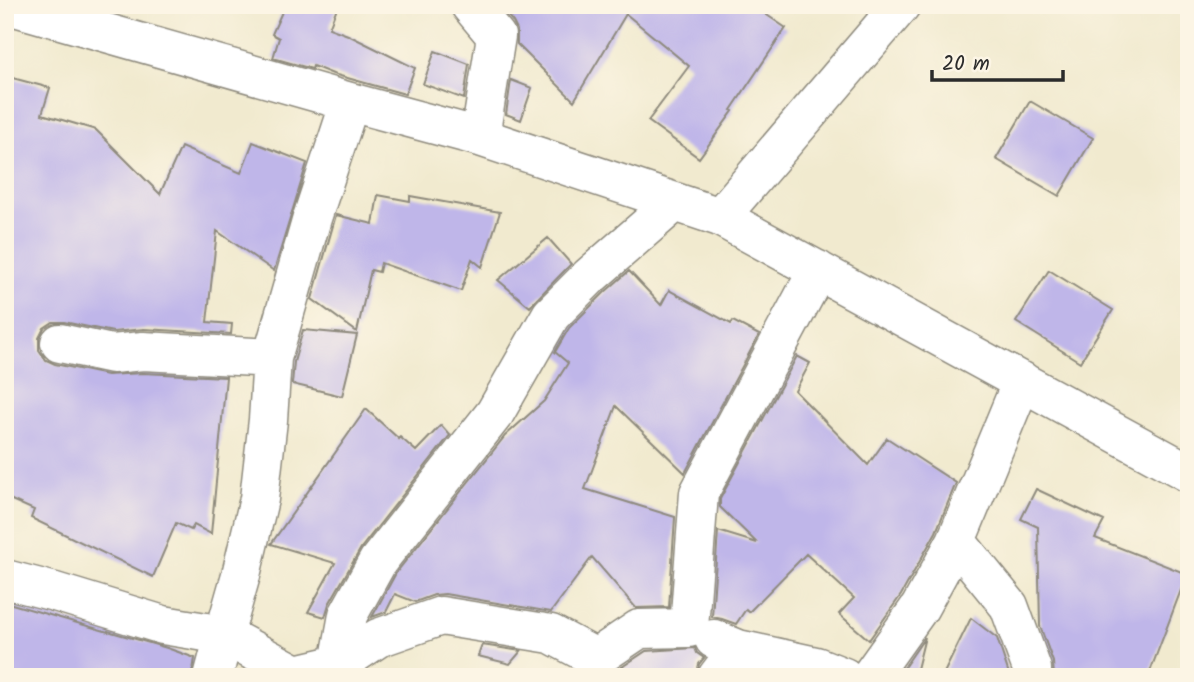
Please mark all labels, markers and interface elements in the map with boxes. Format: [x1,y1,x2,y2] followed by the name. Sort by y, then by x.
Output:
[932,38,1063,82] scale bar
[942,48,990,81] text: 20 m

